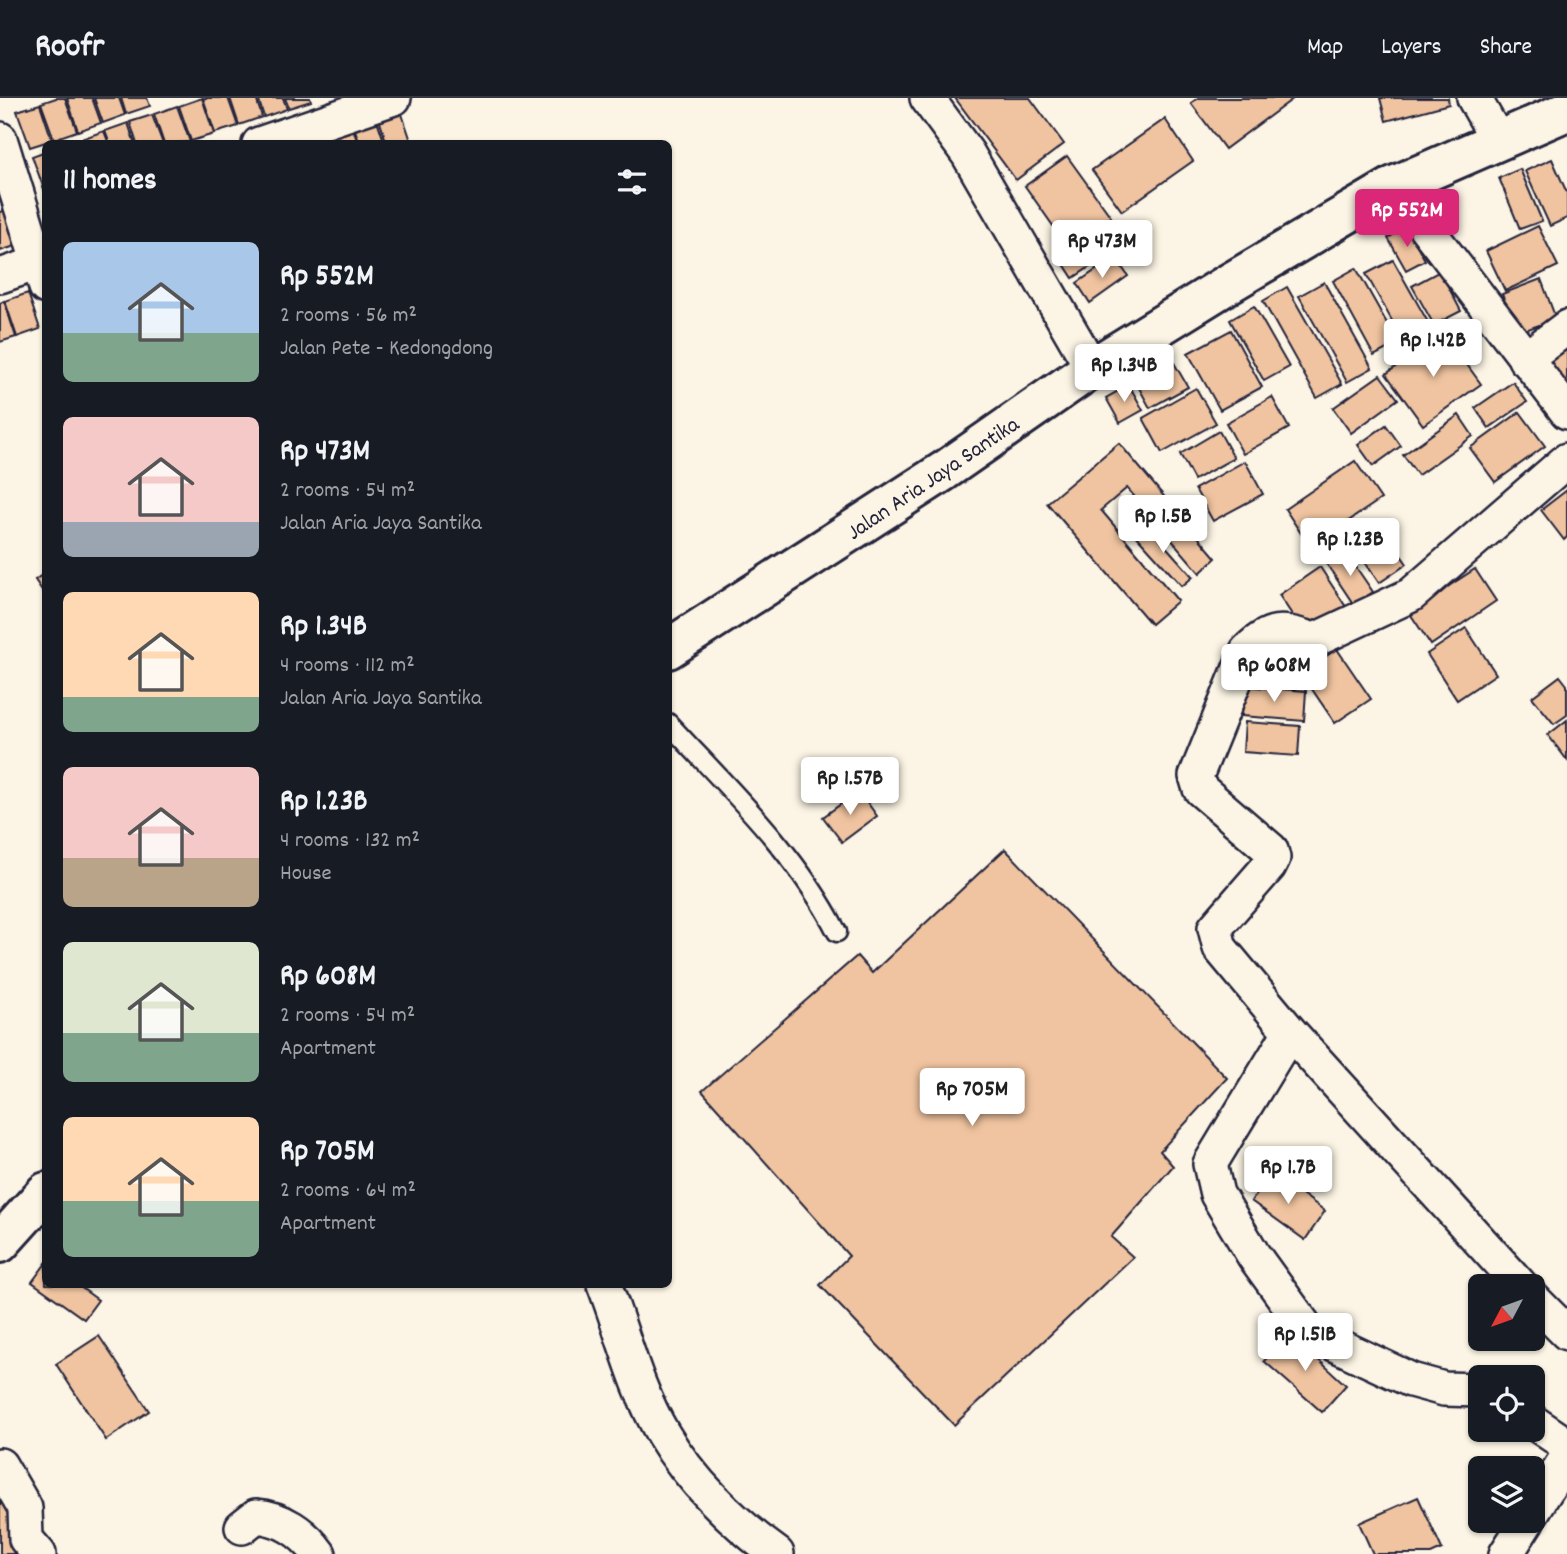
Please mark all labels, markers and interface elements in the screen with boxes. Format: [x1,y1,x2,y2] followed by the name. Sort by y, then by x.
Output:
[35,25,104,72] text: Roofr
[1307,31,1343,65] text: Map
[1381,31,1442,65] text: Layers
[1480,31,1532,65] text: Share
[63,161,157,204] text: 11 homes
[613,163,651,201] icon: filters
[1342,190,1472,249] pin: Rp 552M
[1371,195,1443,228] text: Rp 552M
[1037,220,1167,280] pin: Rp 473M
[1067,226,1137,259] text: Rp 473M
[280,257,374,300] text: Rp 552M
[119,270,203,354] icon: home
[280,300,417,333] text: 2 rooms · 56 m²
[1361,320,1505,379] pin: Rp 1.42B
[1400,325,1466,358] text: Rp 1.42B
[280,333,493,366] text: Jalan Pete - Kedongdong
[1052,344,1196,404] pin: Rp 1.34B
[1091,350,1157,383] text: Rp 1.34B
[841,409,1028,550] street label: Jalan Aria Jaya Santika
[280,432,370,475] text: Rp 473M
[119,445,203,529] icon: home
[280,475,415,508] text: 2 rooms · 54 m²
[1098,496,1228,555] pin: Rp 1.5B
[1134,501,1192,534] text: Rp 1.5B
[280,508,482,541] text: Jalan Aria Jaya Santika
[1278,518,1422,578] pin: Rp 1.23B
[1316,524,1384,557] text: Rp 1.23B
[280,607,367,650] text: Rp 1.34B
[119,620,203,704] icon: home
[1209,644,1339,704] pin: Rp 608M
[280,650,415,683] text: 4 rooms · 112 m²
[1237,650,1311,683] text: Rp 608M
[280,683,482,716] text: Jalan Aria Jaya Santika
[778,758,922,817] pin: Rp 1.57B
[817,763,883,796] text: Rp 1.57B
[280,782,368,825] text: Rp 1.23B
[119,795,203,879] icon: home
[280,825,420,858] text: 4 rooms · 132 m²
[280,858,332,891] text: House
[280,957,376,1000] text: Rp 608M
[119,970,203,1054] icon: home
[280,1000,415,1033] text: 2 rooms · 54 m²
[280,1033,376,1066] text: Apartment
[907,1068,1037,1128] pin: Rp 705M
[936,1074,1008,1107] text: Rp 705M
[280,1132,375,1175] text: Rp 705M
[119,1145,203,1229] icon: home
[1223,1146,1353,1206] pin: Rp 1.7B
[1260,1152,1316,1185] text: Rp 1.7B
[280,1175,416,1208] text: 2 rooms · 64 m²
[280,1208,376,1241] text: Apartment
[1468,1274,1545,1351] north arrow
[1468,1274,1545,1533] map controls
[1233,1314,1377,1373] pin: Rp 1.51B
[1274,1319,1336,1352] text: Rp 1.51B
[1468,1365,1545,1442] button: locate
[1468,1456,1545,1533] button: layers

